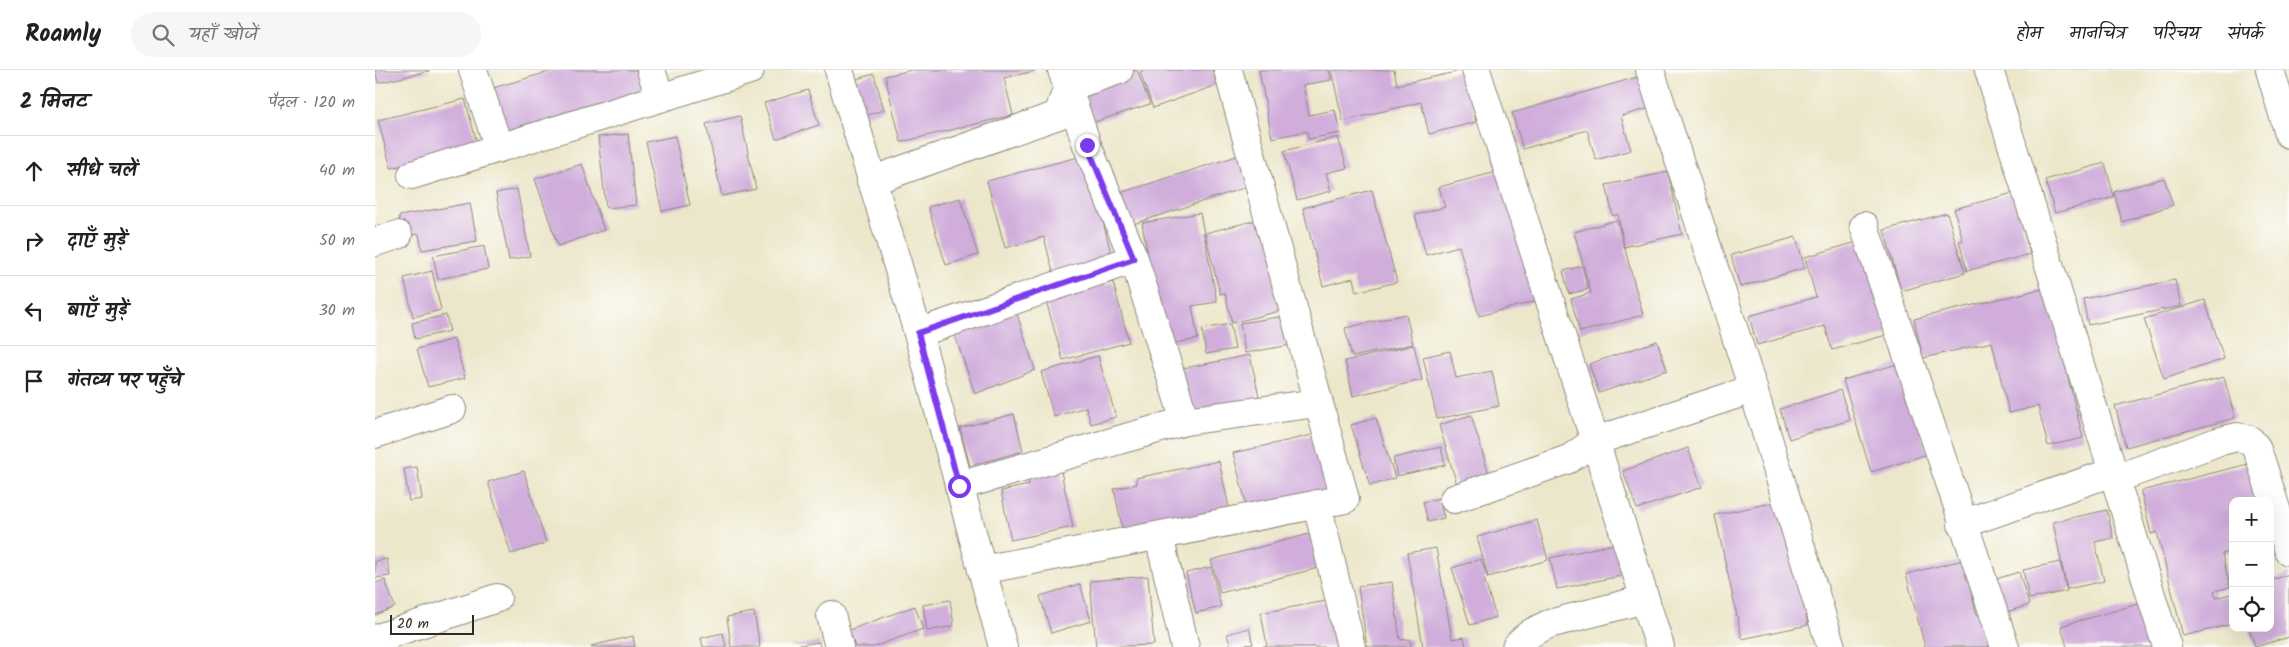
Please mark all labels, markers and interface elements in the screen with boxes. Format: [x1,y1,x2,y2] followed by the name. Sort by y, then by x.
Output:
[131,12,481,57] search box
[25,15,101,54] text: Roamly
[189,20,258,50] text: यहाँ खोजें
[2016,20,2041,49] text: होम
[2069,20,2125,49] text: मानचित्र
[2153,20,2199,49] text: परिचय
[2227,20,2264,49] text: संपर्क
[149,21,177,49] icon: search
[20,86,88,119] text: 2 मिनट
[269,90,355,115] text: पैदल · 120 m
[1076,134,1099,157] route end
[67,156,137,186] text: सीधे चलें
[20,157,48,185] icon: ahead
[319,158,355,183] text: 40 m
[67,226,126,256] text: दाएँ मुड़ें
[20,227,48,255] icon: right
[319,228,355,253] text: 50 m
[67,296,128,326] text: बाएँ मुड़ें
[20,297,48,325] icon: left
[319,298,355,323] text: 30 m
[67,366,182,396] text: गंतव्य पर पहुँचे
[20,367,48,395] icon: arrive
[948,475,971,498] route start
[2229,497,2274,632] map controls
[2229,497,2274,542] button: +
[2229,542,2274,587] button: −
[2229,587,2274,632] button: locate
[390,612,474,635] scale bar
[397,613,429,635] text: 20 m

